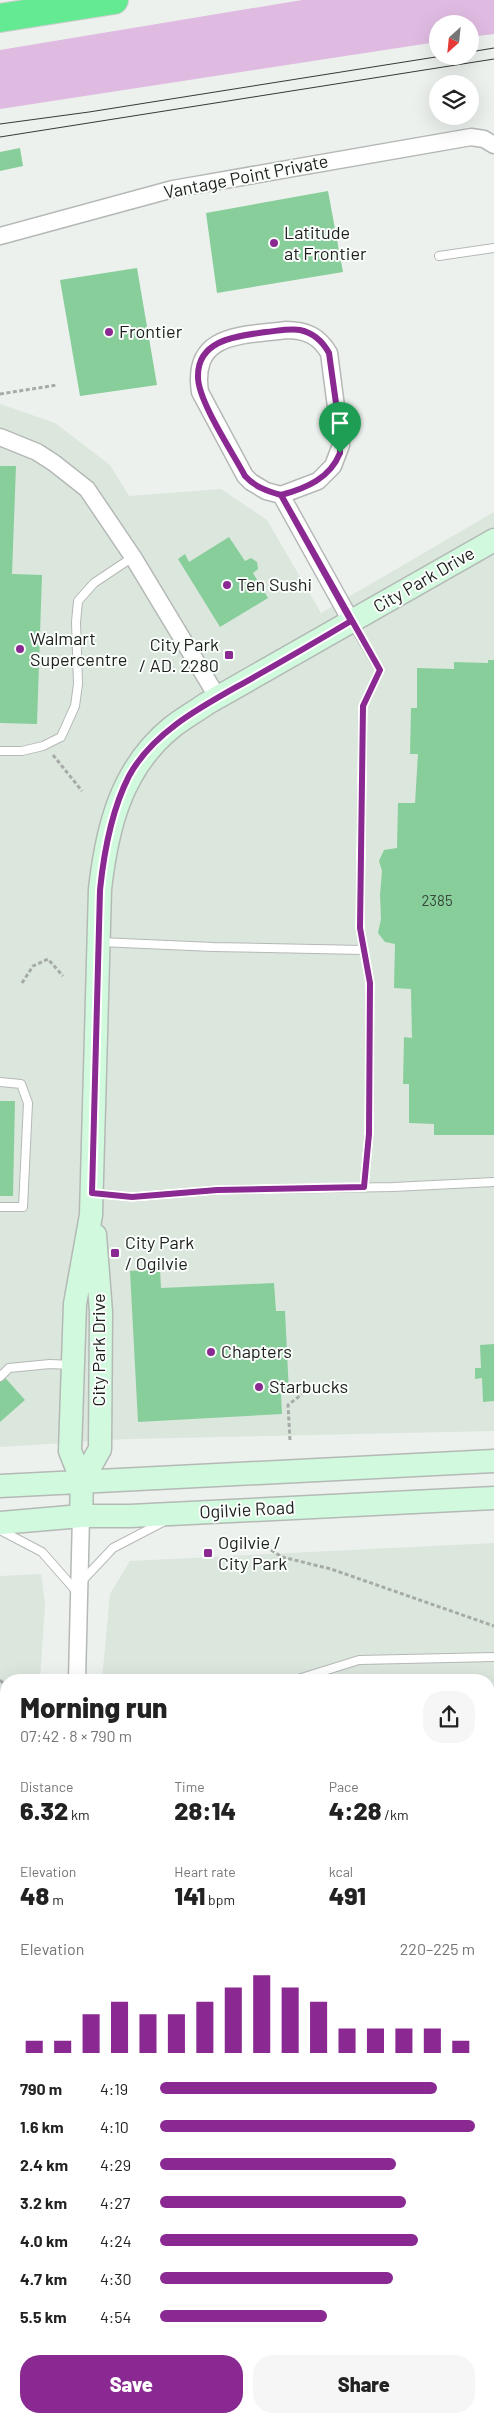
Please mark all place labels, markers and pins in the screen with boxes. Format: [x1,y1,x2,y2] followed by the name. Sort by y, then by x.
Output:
[284,221,367,264] place label: Latitude at Frontier
[268,237,280,249] marker: Latitude at Frontier
[119,320,183,342] place label: Frontier
[103,326,115,338] marker: Frontier
[319,402,361,453] pin
[237,573,312,595] place label: Ten Sushi
[221,579,233,591] marker: Ten Sushi
[30,627,127,670] place label: Walmart Supercentre
[139,633,219,676] place label: City Park / AD. 2280
[14,643,26,655] marker: Walmart Supercentre
[223,649,235,661] marker: City Park / AD. 2280
[125,1231,194,1274] place label: City Park / Ogilvie
[109,1247,121,1259] marker: City Park / Ogilvie
[221,1340,292,1362] place label: Chapters
[205,1346,217,1358] marker: Chapters
[269,1375,348,1397] place label: Starbucks
[253,1381,265,1393] marker: Starbucks
[218,1531,287,1574] place label: Ogilvie / City Park
[202,1547,214,1559] marker: Ogilvie / City Park

